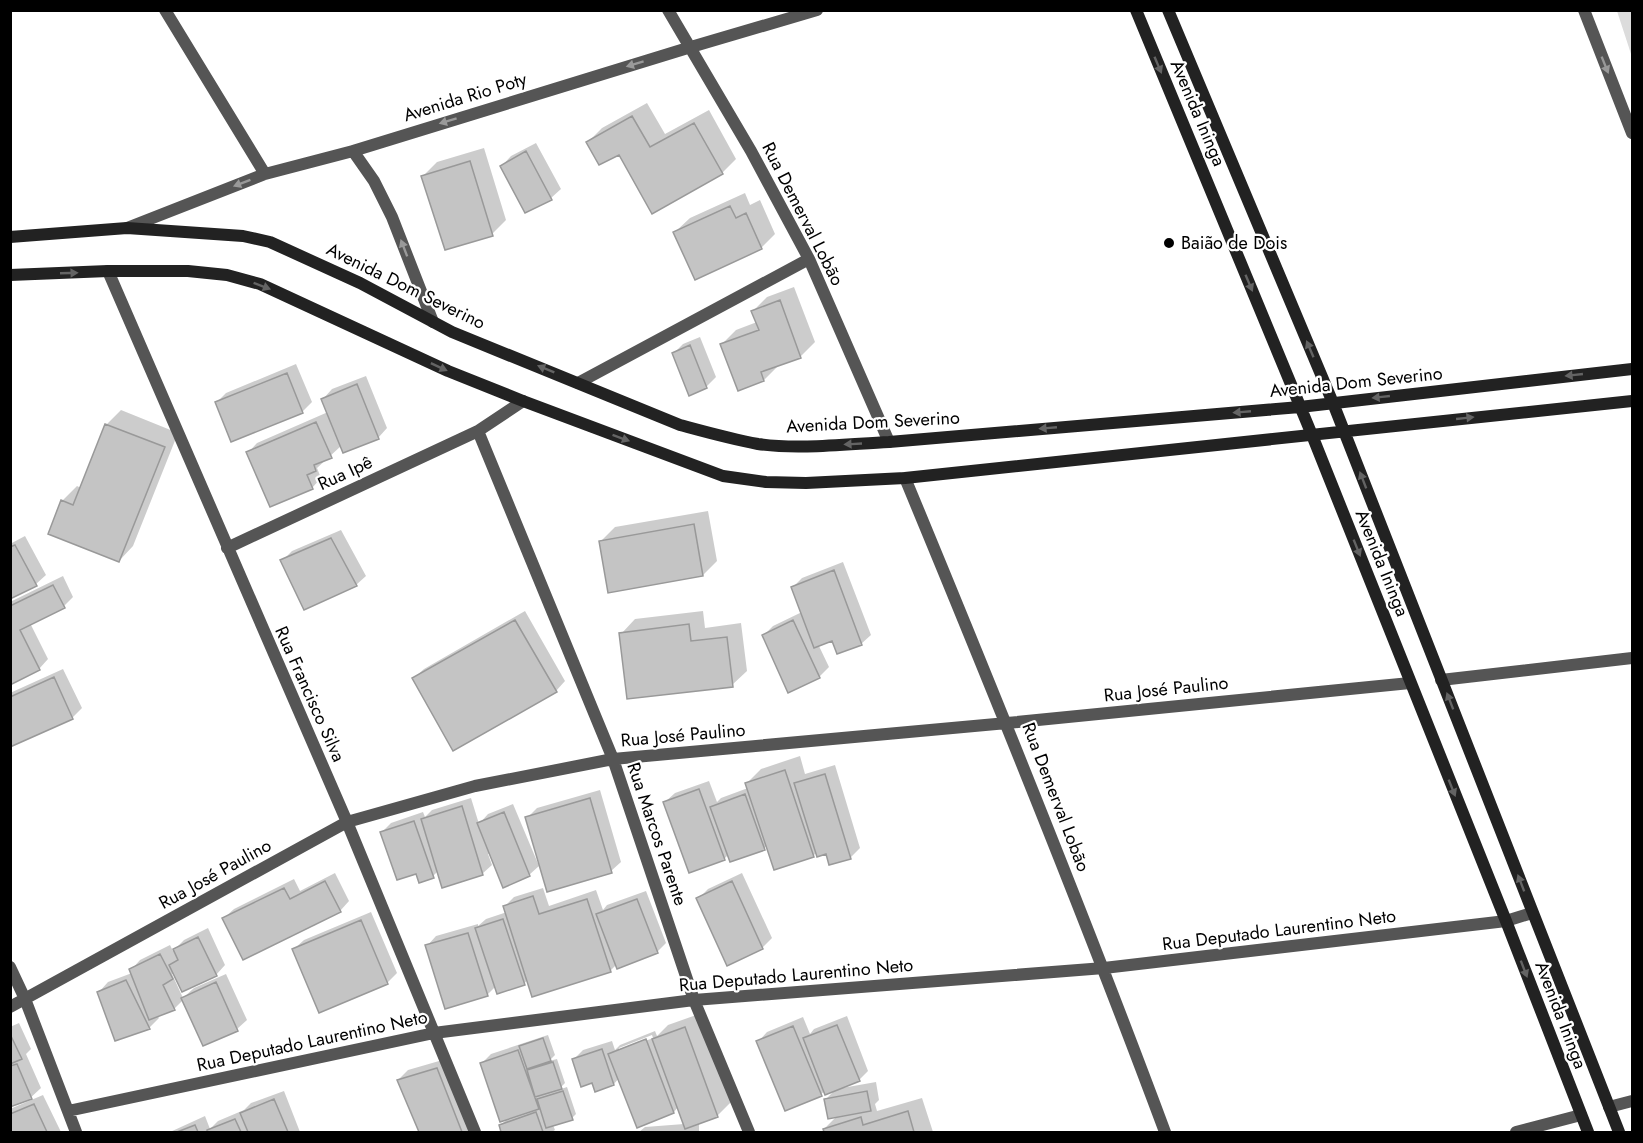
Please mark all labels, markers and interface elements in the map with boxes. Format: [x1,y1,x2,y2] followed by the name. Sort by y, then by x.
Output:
[1153,56,1163,74] one-way arrow
[1164,56,1232,170] street label: Avenida Ininga
[1601,56,1611,74] one-way arrow
[626,60,644,69] one-way arrow
[400,66,530,128] street label: Avenida Rio Poty
[439,117,457,126] one-way arrow
[756,138,851,290] street label: Rua Demerval Lobão
[232,178,250,188] one-way arrow
[1181,230,1287,256] place label: Baião de Dois
[322,236,490,336] street label: Avenida Dom Severino
[1162,236,1176,250] marker: Baião de Dois
[399,239,409,257] one-way arrow
[59,268,78,277] one-way arrow
[1244,275,1254,293] one-way arrow
[253,282,271,291] one-way arrow
[1305,340,1314,358] one-way arrow
[1268,360,1444,404] street label: Avenida Dom Severino
[431,362,448,371] one-way arrow
[536,364,554,374] one-way arrow
[1565,371,1584,380] one-way arrow
[1371,393,1390,402] one-way arrow
[786,404,961,440] street label: Avenida Dom Severino
[1232,407,1251,416] one-way arrow
[1455,414,1474,423] one-way arrow
[1038,423,1057,433] one-way arrow
[612,433,630,443] one-way arrow
[844,439,863,449] one-way arrow
[313,449,377,497] street label: Rua Ipê
[1358,471,1368,489] one-way arrow
[1349,506,1415,620] street label: Avenida Ininga
[1353,539,1362,557] one-way arrow
[268,622,352,766] street label: Rua Francisco Silva
[1102,670,1230,708] street label: Rua José Paulino
[1444,692,1454,710] one-way arrow
[620,717,747,753] street label: Rua José Paulino
[1016,719,1097,876] street label: Rua Demerval Lobão
[620,759,694,909] street label: Rua Marcos Parente
[1447,779,1457,797] one-way arrow
[154,832,276,916] street label: Rua José Paulino
[1516,874,1525,892] one-way arrow
[1161,903,1397,957] street label: Rua Deputado Laurentino Neto
[678,952,914,998] street label: Rua Deputado Laurentino Neto
[1529,957,1593,1073] street label: Avenida Ininga
[1520,960,1529,978] one-way arrow
[194,1004,430,1078] street label: Rua Deputado Laurentino Neto

